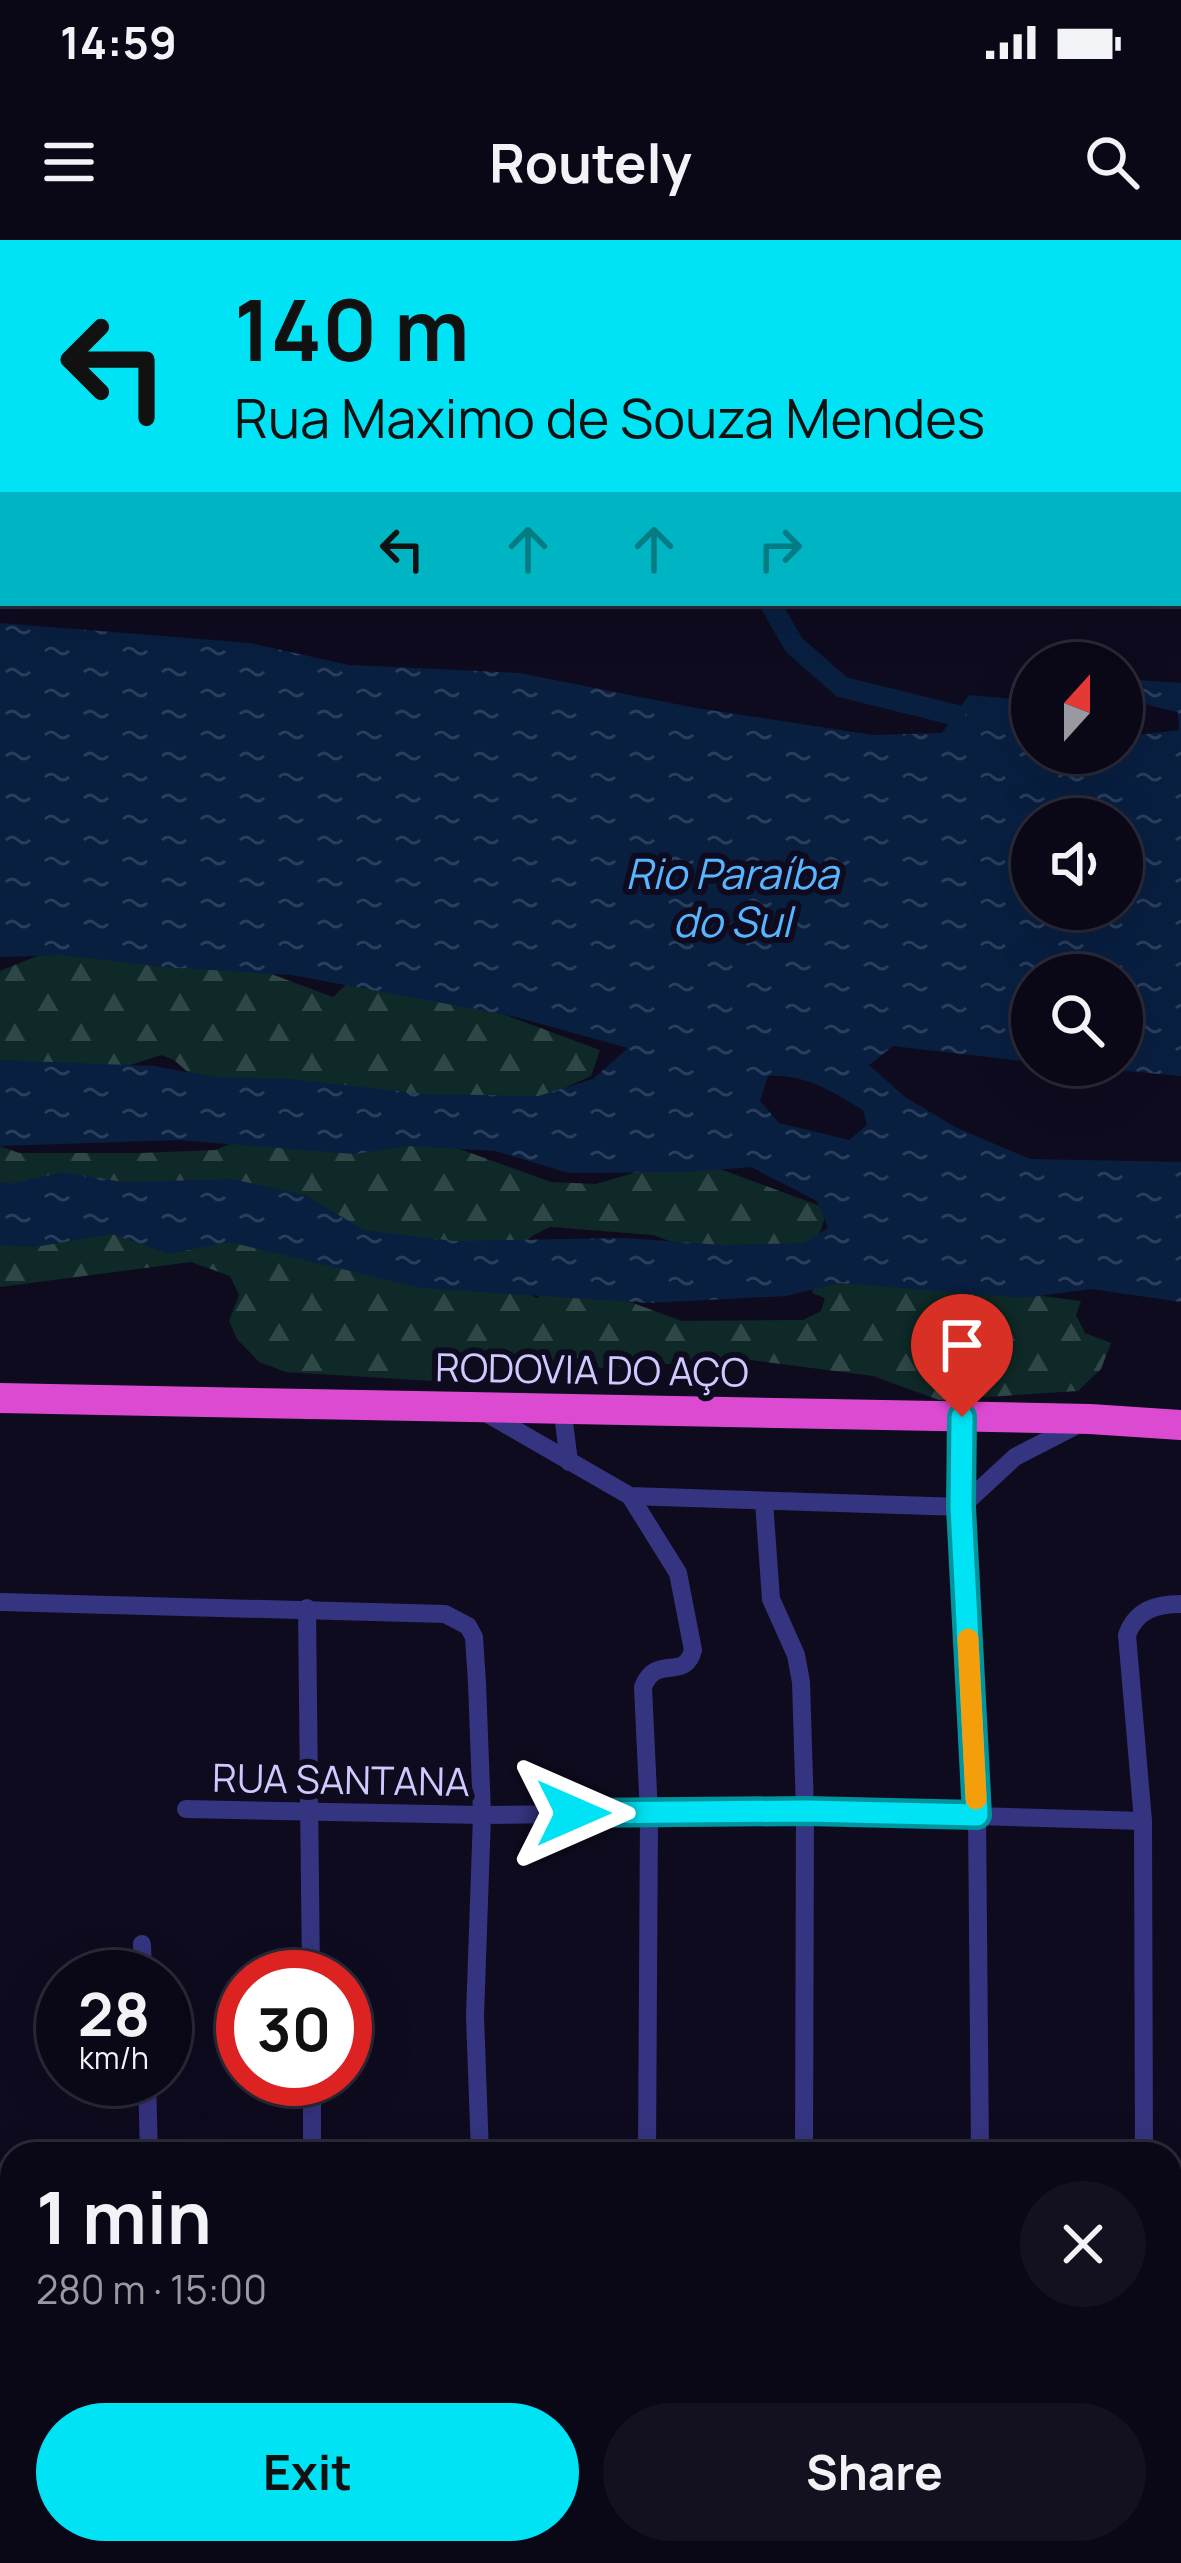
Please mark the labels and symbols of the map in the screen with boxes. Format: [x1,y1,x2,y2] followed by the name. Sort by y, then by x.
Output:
[1011,642,1143,774] north arrow
[626,844,841,950] water label: Rio Paraíba do Sul
[911,1294,1013,1417] pin
[435,1339,749,1399] street label: RODOVIA DO AÇO
[212,1750,470,1808] street label: RUA SANTANA
[510,1750,636,1876] position arrow
[216,1950,372,2106] speed limit sign: 30

